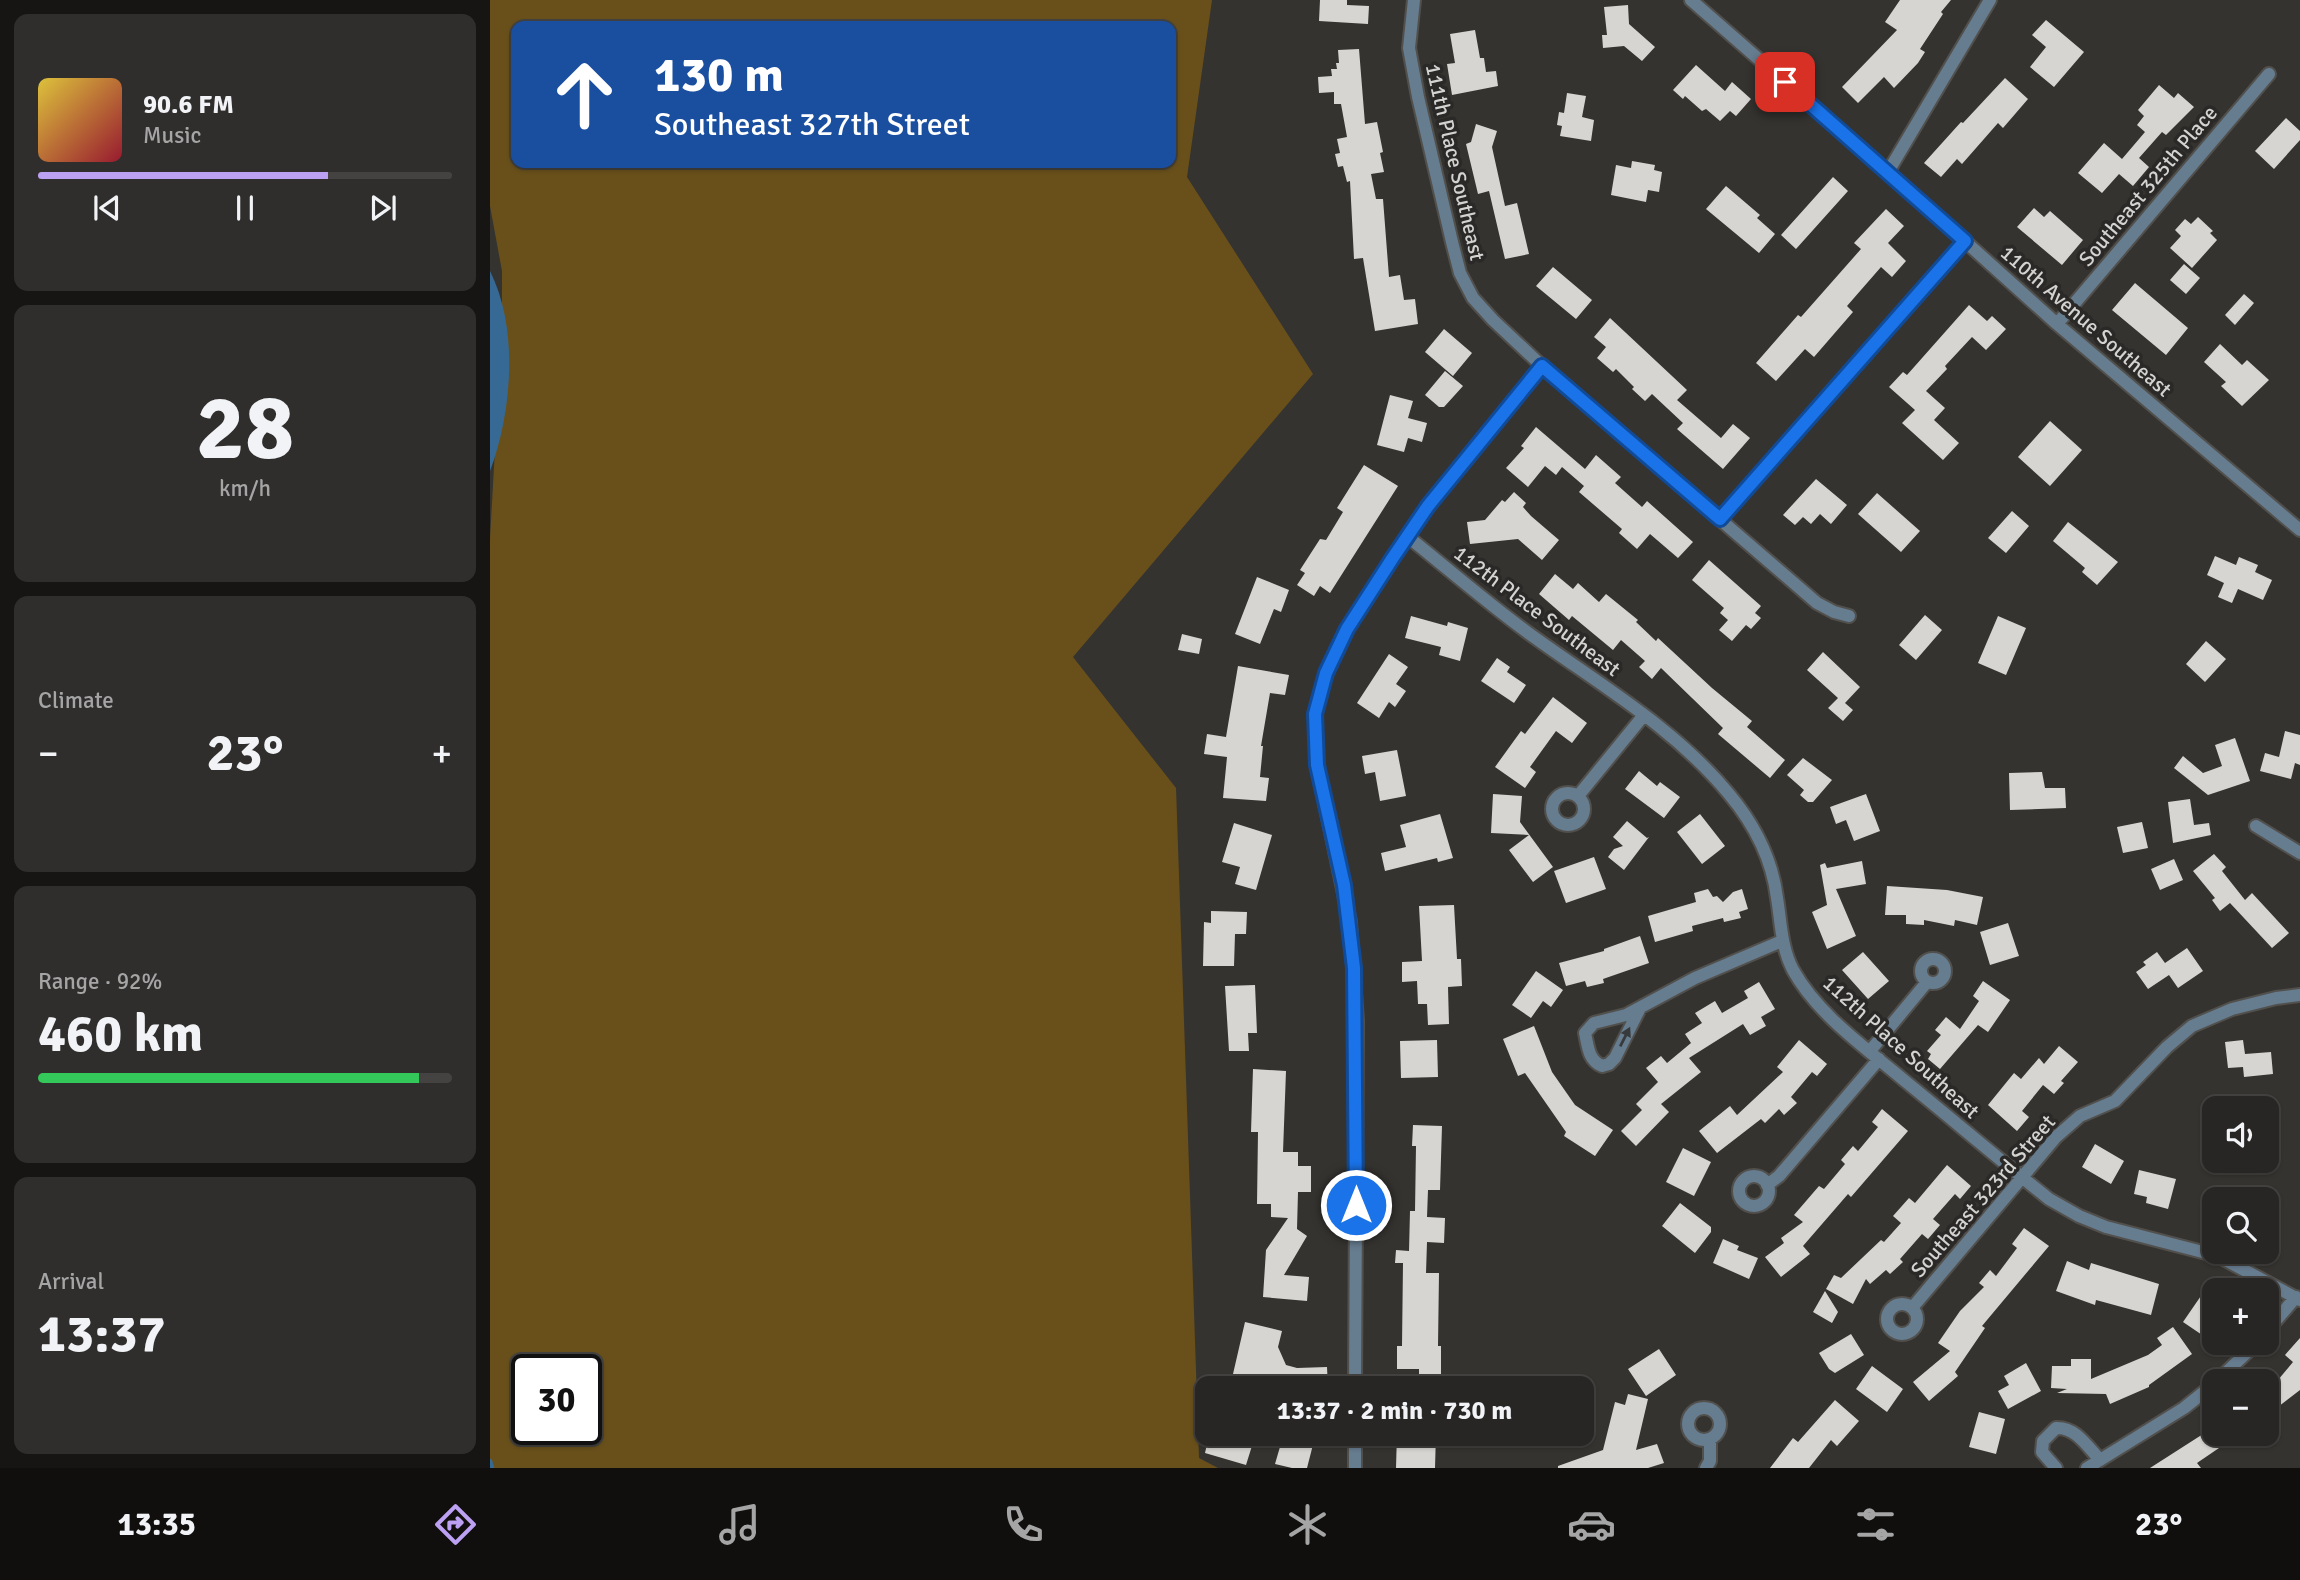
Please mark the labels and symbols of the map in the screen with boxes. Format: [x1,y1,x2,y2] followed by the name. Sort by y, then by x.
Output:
[1755,52,1815,112] pin
[1420,61,1490,263] street label: 111th Place Southeast
[2073,100,2223,272] street label: Southeast 325th Place
[1995,240,2177,402] street label: 110th Avenue Southeast
[1449,540,1625,682] street label: 112th Place Southeast
[1817,970,1985,1124] street label: 112th Place Southeast
[1620,1027,1631,1047] one-way arrow
[1905,1109,2061,1283] street label: Southeast 323rd Street
[1319,1168,1393,1242] position arrow
[511,1354,602,1445] speed limit sign: 30

